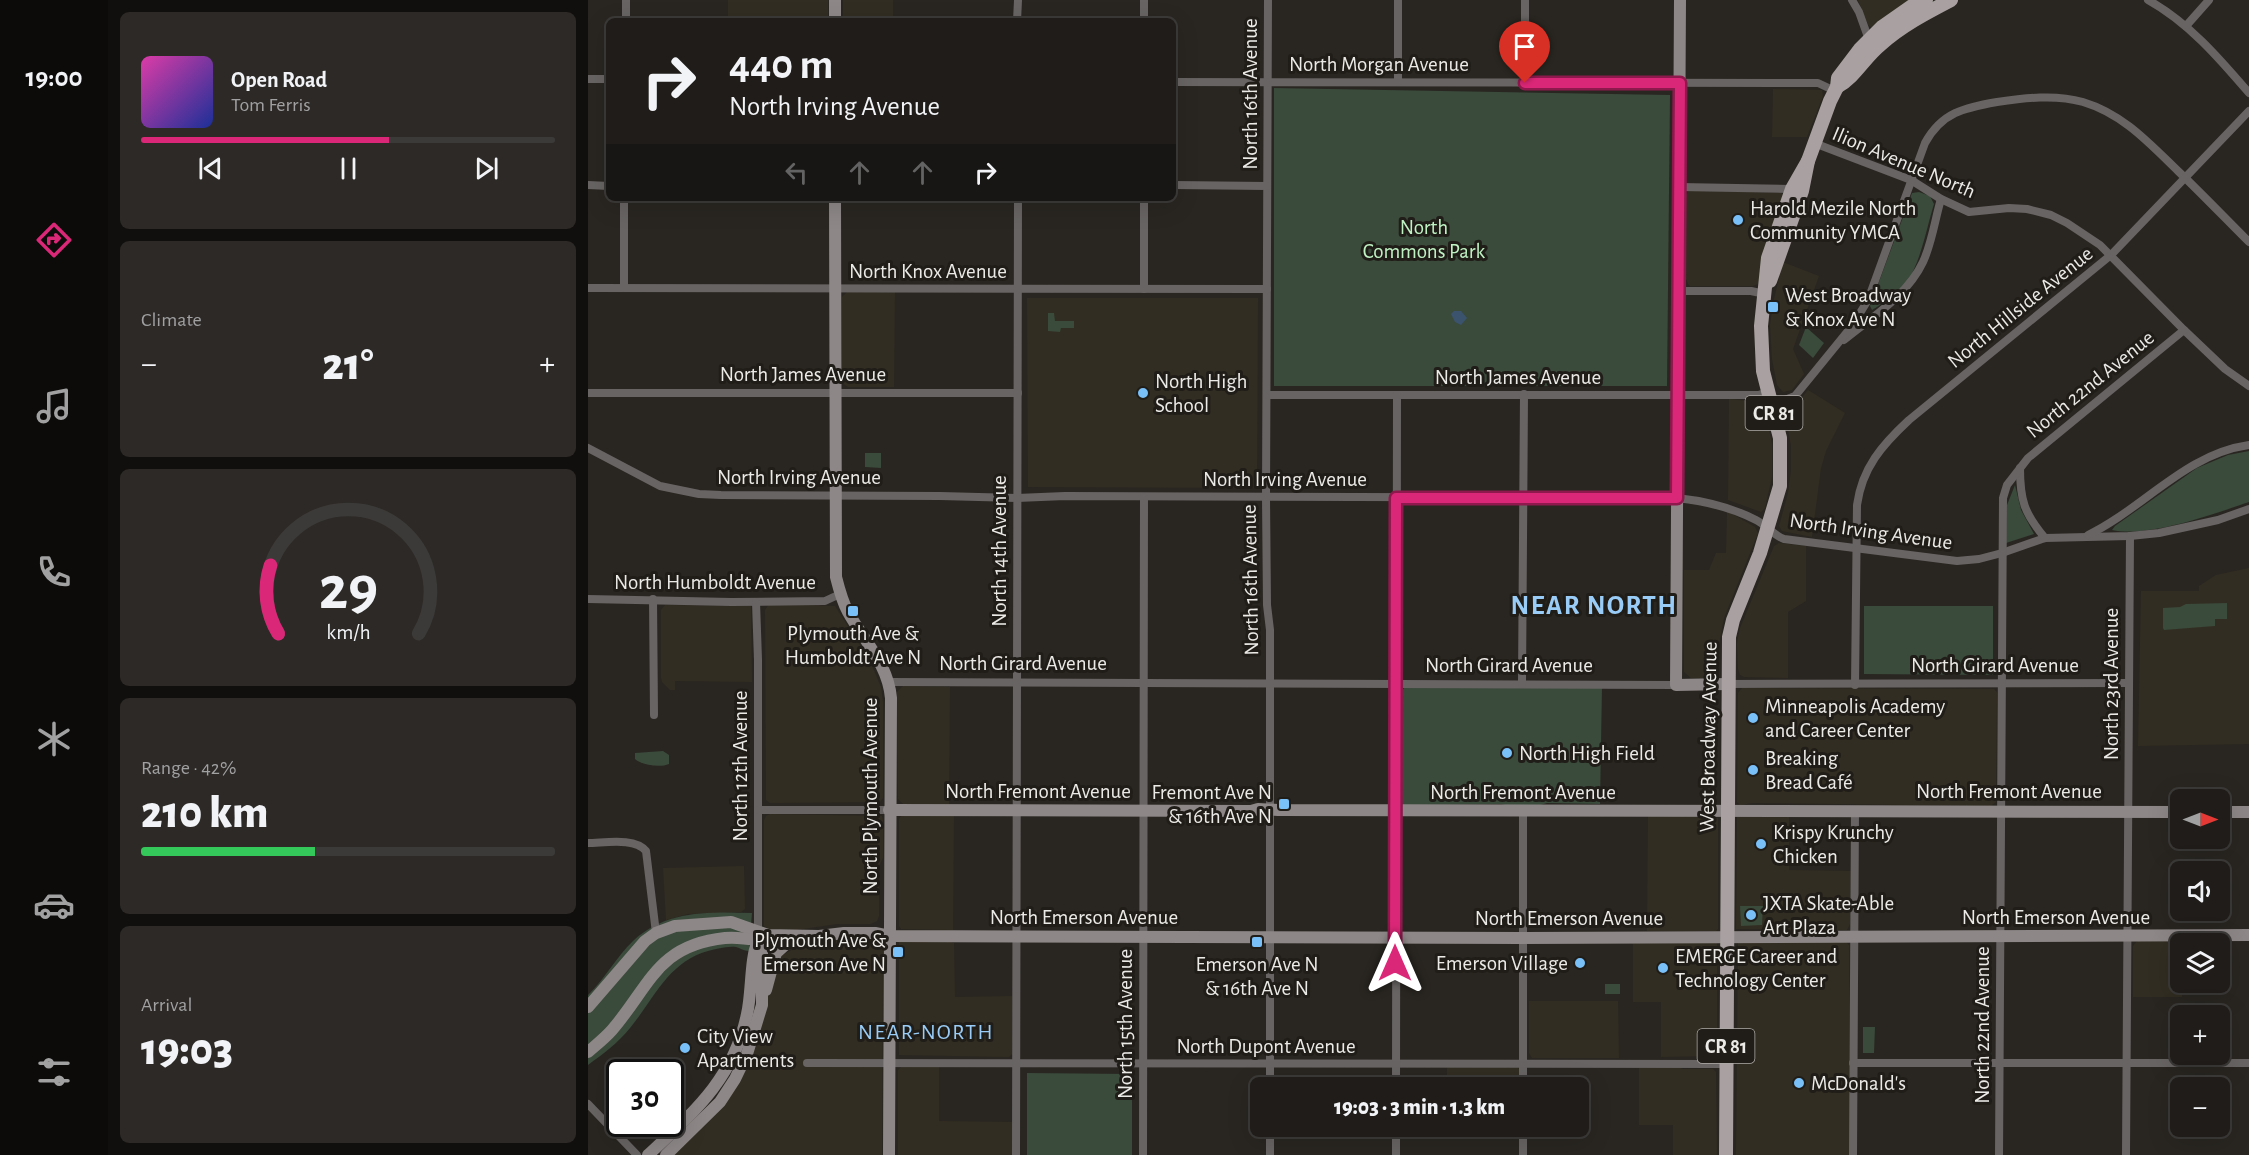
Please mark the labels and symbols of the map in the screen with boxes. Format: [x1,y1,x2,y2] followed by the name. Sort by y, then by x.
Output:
[1240,18,1261,170] street label: North 16th Avenue
[1499,21,1550,83] pin
[1289,54,1469,75] street label: North Morgan Avenue
[1829,123,1978,202] street label: Ilion Avenue North
[1750,198,1916,243] place label: Harold Mezile North Community YMCA
[1731,213,1745,227] marker: Harold Mezile North Community YMCA
[1363,217,1486,262] park label: North Commons Park
[1944,243,2097,372] street label: North Hillside Avenue
[849,261,1007,282] street label: North Knox Avenue
[1785,285,1911,330] place label: West Broadway & Knox Ave N
[1766,300,1780,314] marker: West Broadway & Knox Ave N
[2023,327,2158,442] street label: North 22nd Avenue
[720,364,886,385] street label: North James Avenue
[1435,367,1601,388] street label: North James Avenue
[1155,371,1247,416] place label: North High School
[1136,386,1150,400] marker: North High School
[1746,396,1802,430] road number: CR 81
[717,467,881,488] street label: North Irving Avenue
[1203,469,1367,490] street label: North Irving Avenue
[989,475,1010,627] street label: North 14th Avenue
[1239,504,1262,656] street label: North 16th Avenue
[1788,510,1954,553] street label: North Irving Avenue
[614,572,816,593] street label: North Humboldt Avenue
[1511,592,1677,619] district label: NEAR NORTH
[846,604,860,618] marker: Plymouth Ave & Humboldt Ave N
[2101,608,2122,760] street label: North 23rd Avenue
[785,623,921,668] place label: Plymouth Ave & Humboldt Ave N
[1696,641,1721,833] street label: West Broadway Avenue
[939,653,1107,674] street label: North Girard Avenue
[1425,655,1593,676] street label: North Girard Avenue
[1911,655,2079,676] street label: North Girard Avenue
[730,691,751,841] street label: North 12th Avenue
[1765,696,1945,741] place label: Minneapolis Academy and Career Center
[860,697,881,895] street label: North Plymouth Avenue
[1746,711,1760,725] marker: Minneapolis Academy and Career Center
[1519,743,1655,764] place label: North High Field
[1500,746,1514,760] marker: North High Field
[1765,748,1853,793] place label: Breaking Bread Café
[1746,763,1760,777] marker: Breaking Bread Café
[945,781,1131,802] street label: North Fremont Avenue
[1916,781,2102,802] street label: North Fremont Avenue
[1152,782,1272,827] place label: Fremont Ave N & 16th Ave N
[1430,782,1616,803] street label: North Fremont Avenue
[2170,789,2230,849] north arrow
[1277,797,1291,811] marker: Fremont Ave N & 16th Ave N
[1773,822,1894,867] place label: Krispy Krunchy Chicken
[1754,837,1768,851] marker: Krispy Krunchy Chicken
[1763,893,1894,938] place label: JXTA Skate-Able Art Plaza
[990,907,1178,928] street label: North Emerson Avenue
[1962,907,2150,928] street label: North Emerson Avenue
[1475,908,1663,929] street label: North Emerson Avenue
[1744,908,1758,922] marker: JXTA Skate-Able Art Plaza
[754,930,886,975] place label: Plymouth Ave & Emerson Ave N
[1363,931,1427,995] position arrow
[1250,935,1264,949] marker: Emerson Ave N & 16th Ave N
[891,945,905,959] marker: Plymouth Ave & Emerson Ave N
[1675,946,1838,991] place label: EMERGE Career and Technology Center
[1972,946,1993,1104] street label: North 22nd Avenue
[1115,949,1136,1099] street label: North 15th Avenue
[1436,953,1568,974] place label: Emerson Village
[1195,954,1319,999] place label: Emerson Ave N & 16th Ave N
[1573,956,1587,970] marker: Emerson Village
[1656,961,1670,975] marker: EMERGE Career and Technology Center
[858,1021,994,1043] district label: NEAR-NORTH
[697,1026,794,1071] place label: City View Apartments
[1698,1029,1754,1063] road number: CR 81
[1176,1036,1356,1057] street label: North Dupont Avenue
[678,1041,692,1055] marker: City View Apartments
[606,1059,684,1137] speed limit sign: 30
[1811,1073,1906,1094] place label: McDonald's
[1792,1076,1806,1090] marker: McDonald's

